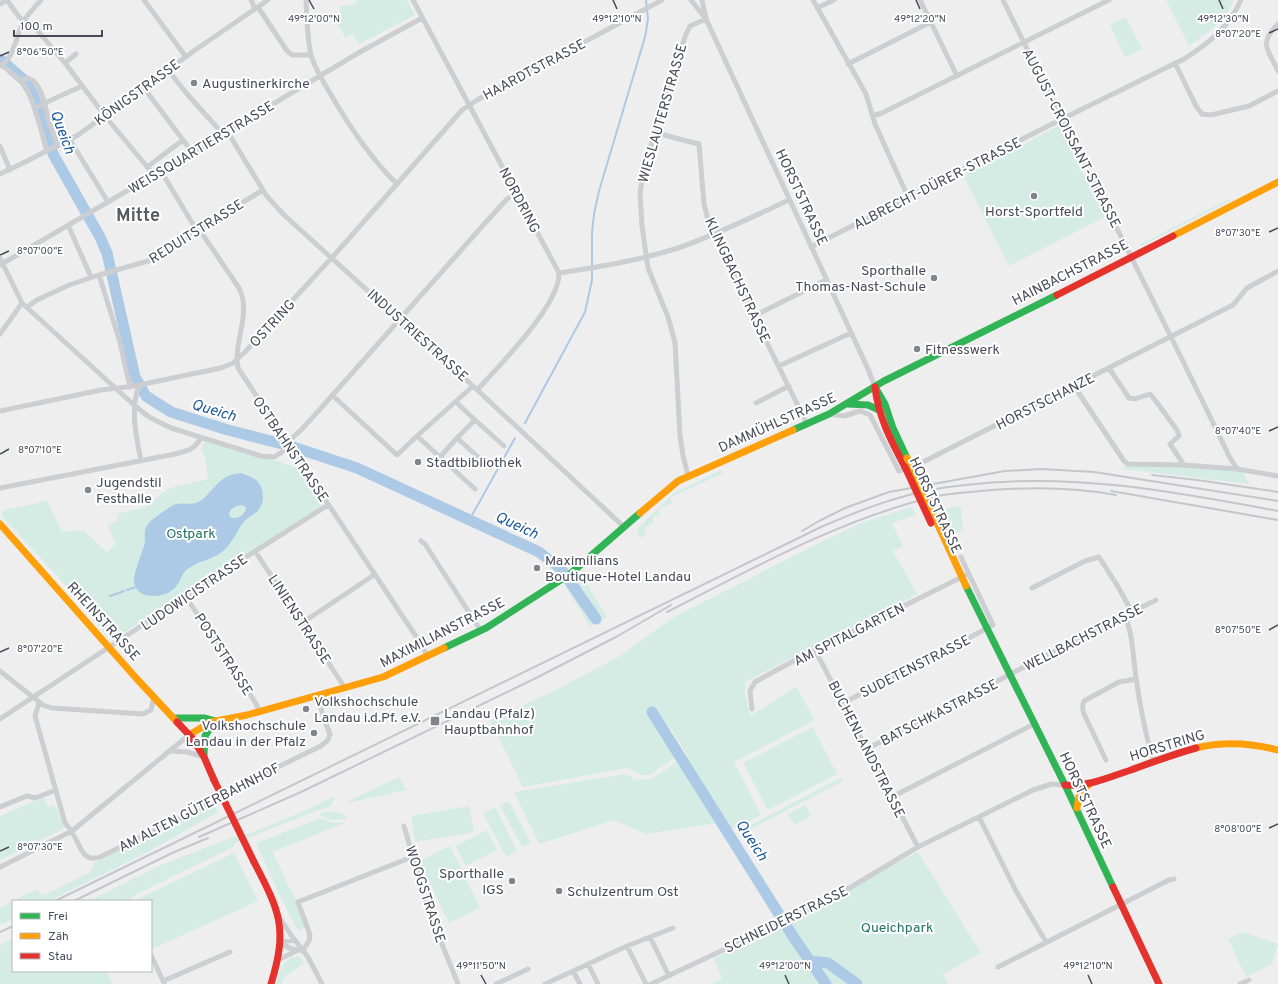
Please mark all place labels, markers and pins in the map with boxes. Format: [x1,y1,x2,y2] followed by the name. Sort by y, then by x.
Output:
[202,76,310,93] place label: Augustinerkirche
[189,78,199,88] marker: Augustinerkirche
[1029,191,1039,201] marker: Horst-Sportfeld
[985,204,1083,221] place label: Horst-Sportfeld
[795,263,926,296] place label: Sporthalle Thomas-Nast-Schule
[929,273,939,283] marker: Sporthalle Thomas-Nast-Schule
[925,342,1000,359] place label: Fitnesswerk
[912,344,922,354] marker: Fitnesswerk
[426,455,522,472] place label: Stadtbibliothek
[413,457,423,467] marker: Stadtbibliothek
[96,475,162,508] place label: Jugendstil Festhalle
[83,485,93,495] marker: Jugendstil Festhalle
[545,553,691,586] place label: Maximilians Boutique-Hotel Landau
[532,563,542,573] marker: Maximilians Boutique-Hotel Landau
[314,694,421,727] place label: Volkshochschule Landau i.d.Pf. e.V.
[301,704,311,714] marker: Volkshochschule Landau i.d.Pf. e.V.
[444,706,535,739] place label: Landau (Pfalz) Hauptbahnhof
[429,715,441,727] marker: Landau (Pfalz) Hauptbahnhof
[186,718,306,751] place label: Volkshochschule Landau in der Pfalz
[309,728,319,738] marker: Volkshochschule Landau in der Pfalz
[439,866,504,899] place label: Sporthalle IGS
[507,876,517,886] marker: Sporthalle IGS
[567,884,679,901] place label: Schulzentrum Ost
[554,886,564,896] marker: Schulzentrum Ost

